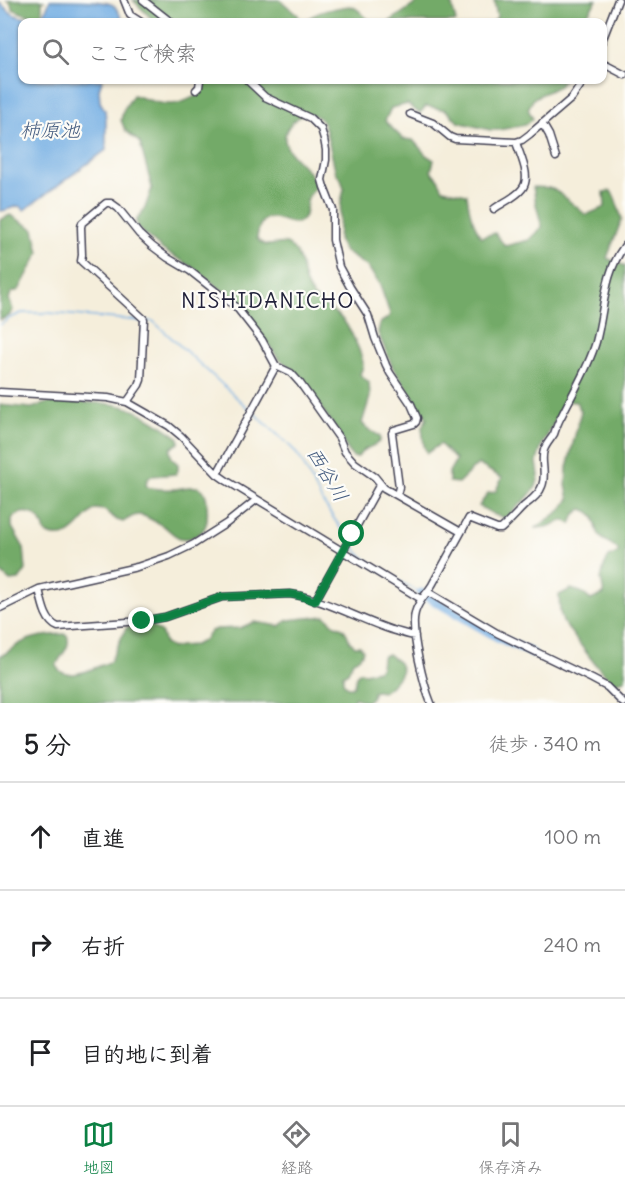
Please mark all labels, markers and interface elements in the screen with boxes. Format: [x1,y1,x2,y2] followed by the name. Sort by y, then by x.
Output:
[18,18,607,84] search box
[39,35,72,68] icon: search
[87,39,197,67] text: ここで検索
[20,117,81,142] water label: 柿原池
[181,287,355,314] district label: NISHIDANICHO
[302,442,354,506] water label: 西谷川
[338,520,364,546] route start
[128,607,154,633] route end
[24,728,71,761] text: 5 分
[489,731,601,756] text: 徒歩 · 340 m
[24,820,57,853] icon: ahead
[81,824,125,852] text: 直進
[544,824,601,849] text: 100 m
[24,928,57,961] icon: right
[81,932,125,960] text: 右折
[543,932,601,957] text: 240 m
[24,1036,57,1069] icon: arrive
[81,1040,213,1068] text: 目的地に到着
[82,1118,115,1178] tab: 地図
[280,1118,313,1178] tab: 経路
[478,1118,542,1178] tab: 保存済み

